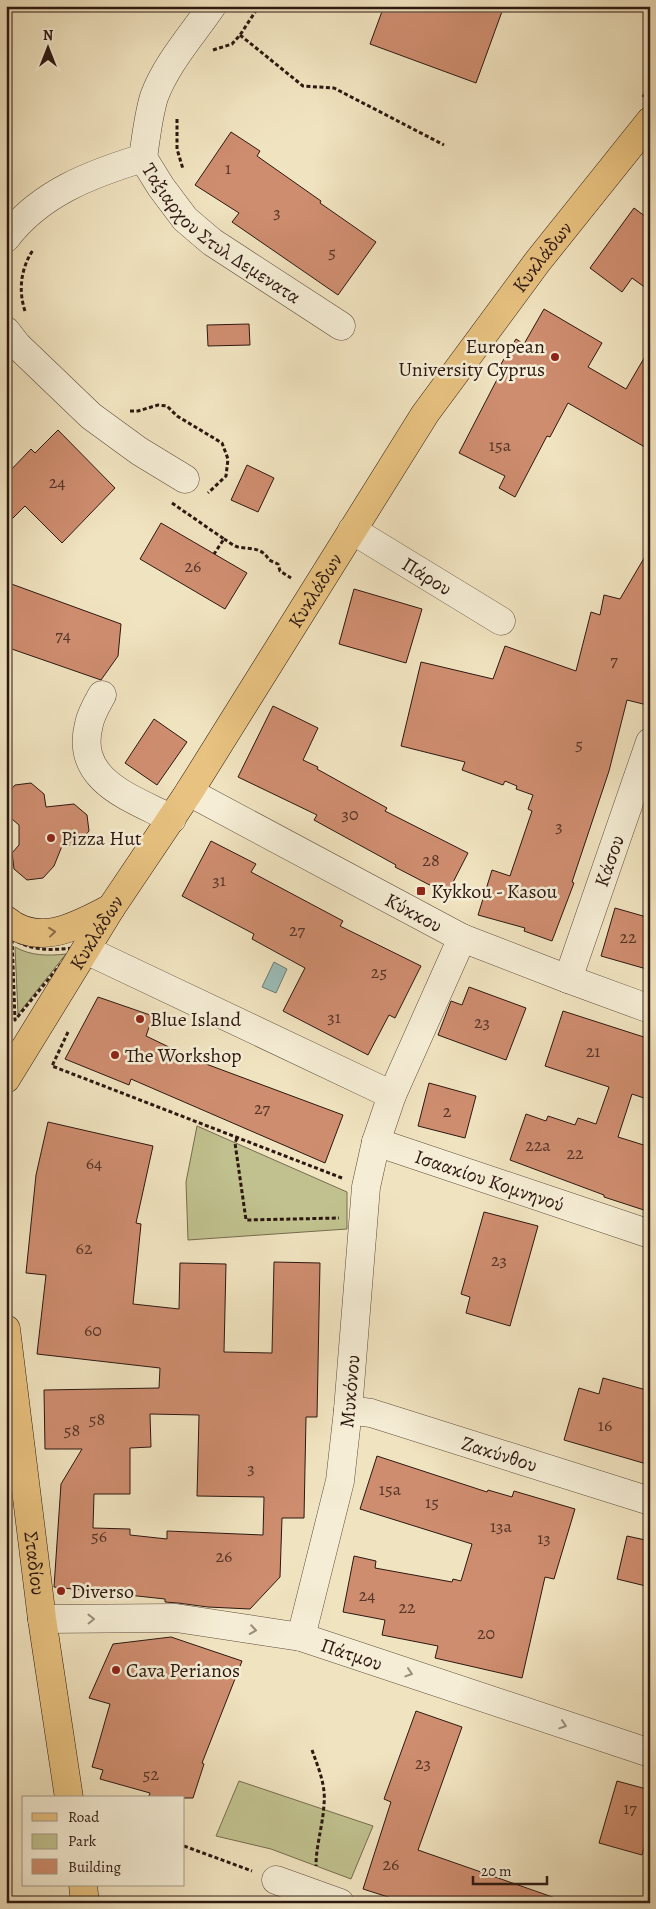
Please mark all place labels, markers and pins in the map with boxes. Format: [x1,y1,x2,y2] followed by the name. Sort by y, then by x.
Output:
[399,333,545,383] place label: European University Cyprus
[549,351,561,363] marker: European University Cyprus
[61,825,142,852] place label: Pizza Hut
[45,832,57,844] marker: Pizza Hut
[431,878,558,905] place label: Kykkou - Kasou
[415,885,427,897] marker: Kykkou - Kasou
[150,1006,242,1033] place label: Blue Island
[134,1013,146,1025] marker: Blue Island
[125,1042,242,1069] place label: The Workshop
[109,1049,121,1061] marker: The Workshop
[71,1578,134,1605] place label: Diverso
[55,1585,67,1597] marker: Diverso
[126,1657,240,1684] place label: Cava Perianos
[110,1664,122,1676] marker: Cava Perianos

